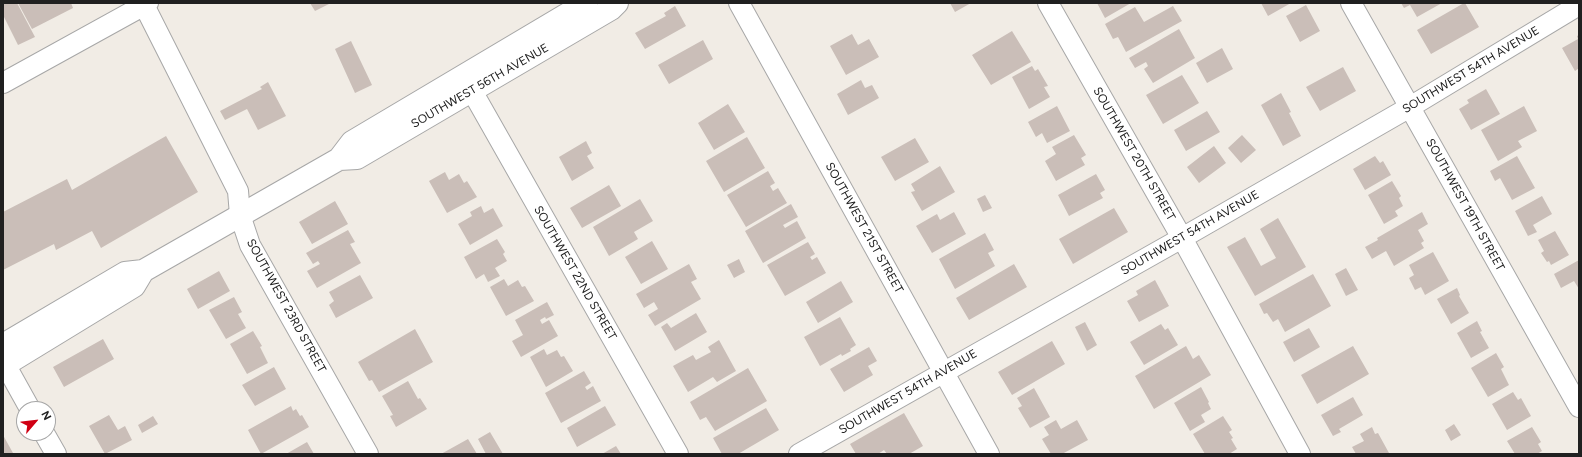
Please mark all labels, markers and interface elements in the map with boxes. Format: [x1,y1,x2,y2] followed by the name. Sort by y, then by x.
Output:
[1400,23,1542,117] street label: SOUTHWEST 54TH AVENUE
[409,41,551,131] street label: SOUTHWEST 56TH AVENUE
[1090,85,1178,223] street label: SOUTHWEST 20TH STREET
[1423,136,1507,274] street label: SOUTHWEST 19TH STREET
[822,160,906,296] street label: SOUTHWEST 21ST STREET
[1118,187,1262,279] street label: SOUTHWEST 54TH AVENUE
[531,203,619,343] street label: SOUTHWEST 22ND STREET
[243,237,329,375] street label: SOUTHWEST 23RD STREET
[836,346,980,438] street label: SOUTHWEST 54TH AVENUE
[16,401,56,441] north arrow
[38,409,54,422] text: N

